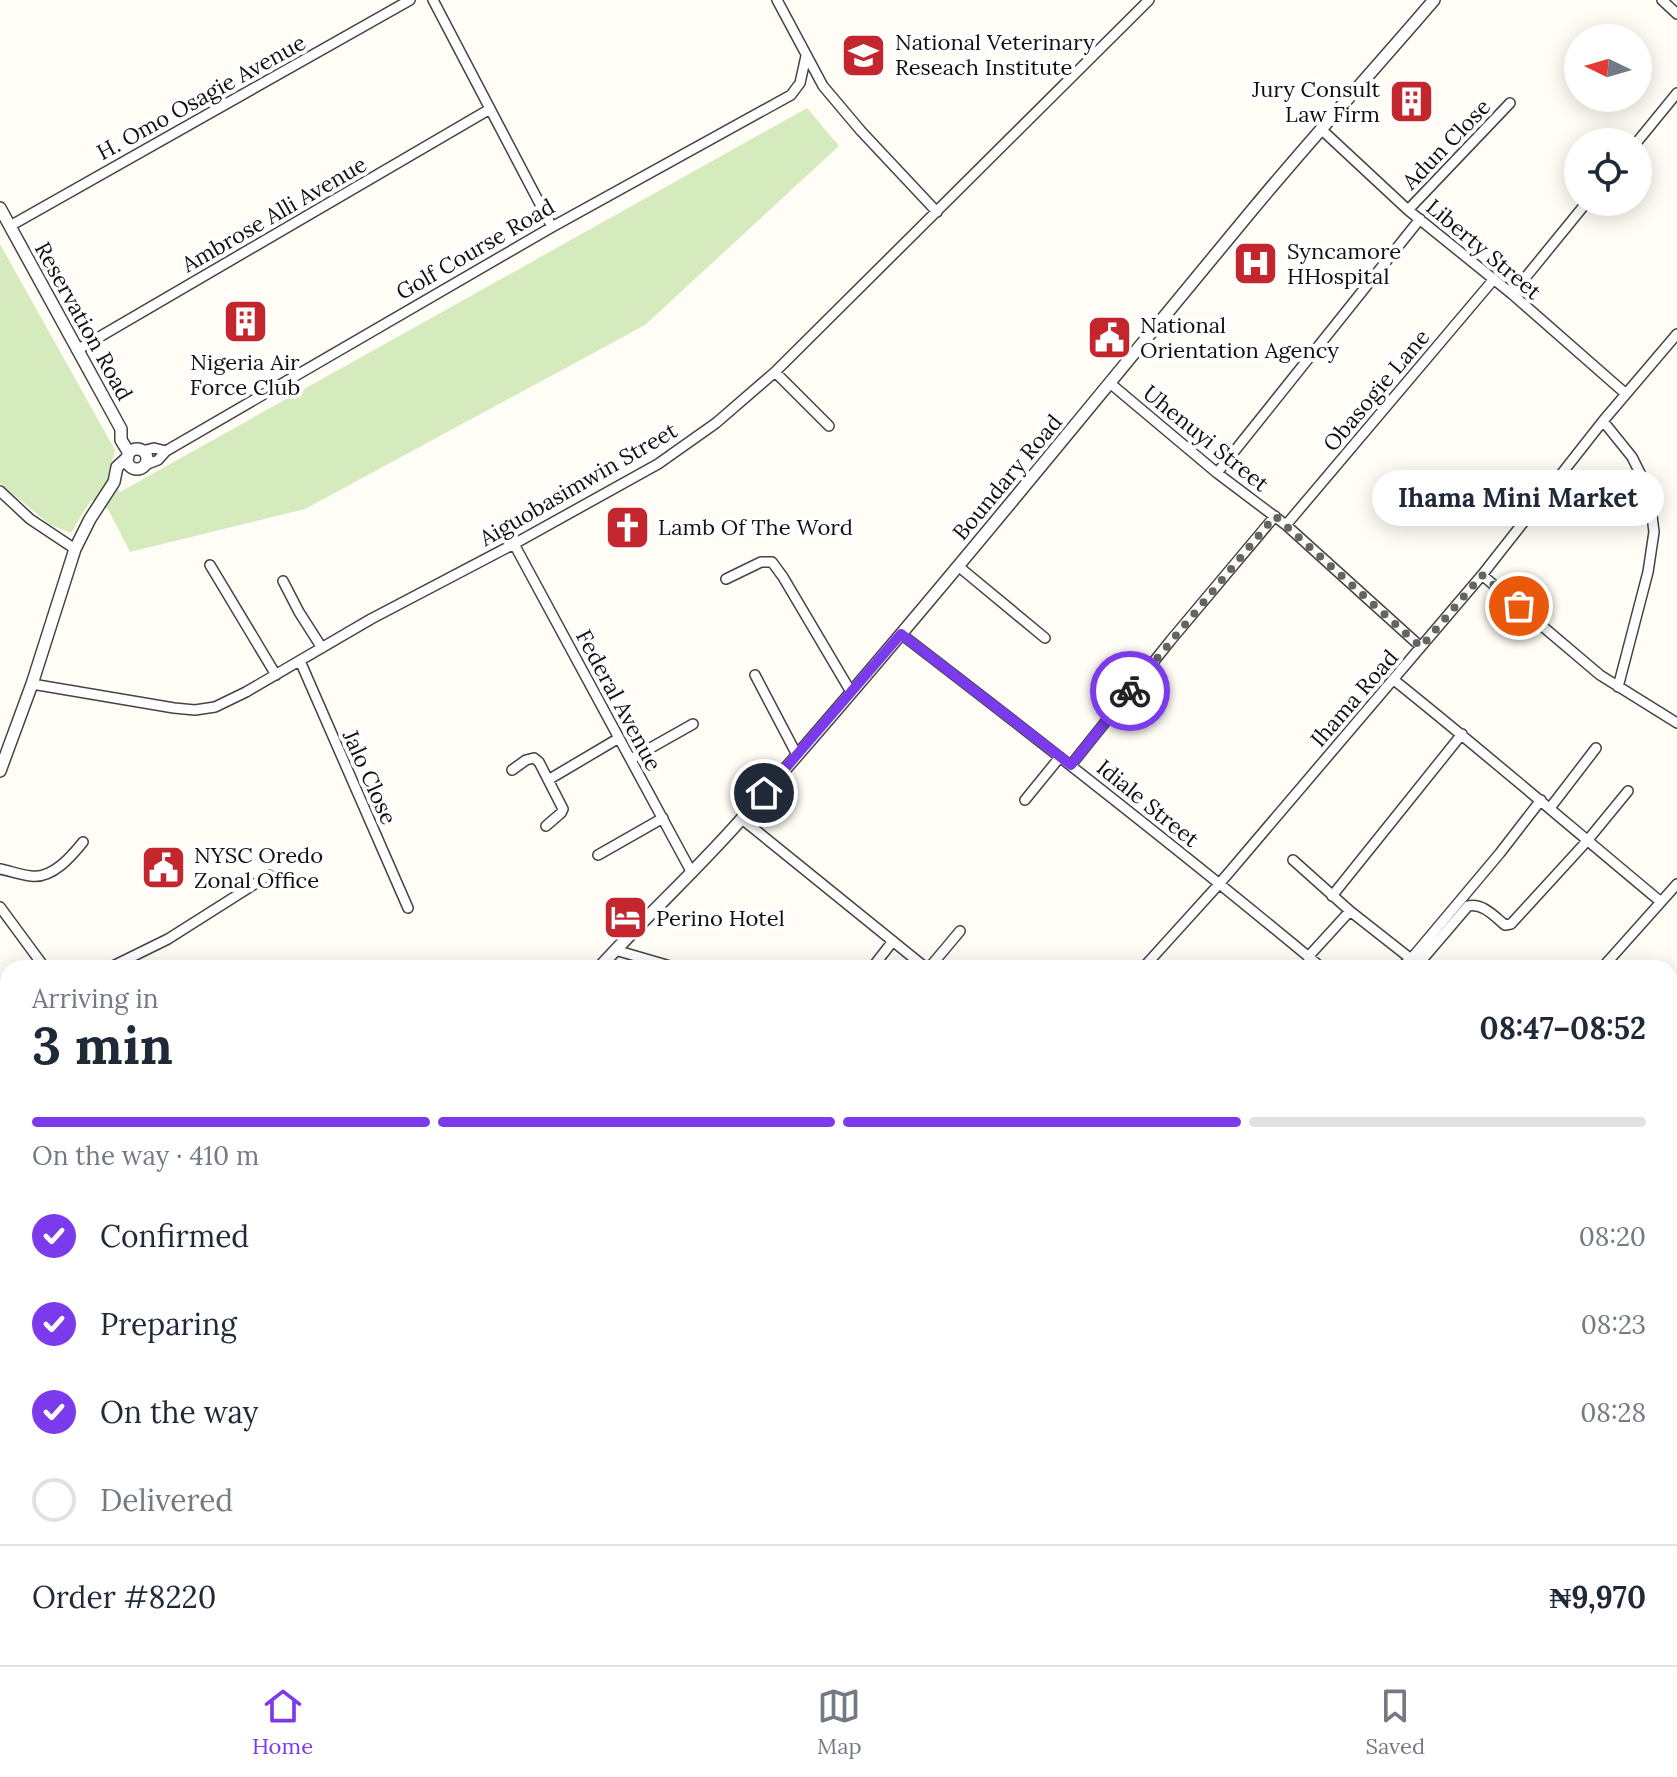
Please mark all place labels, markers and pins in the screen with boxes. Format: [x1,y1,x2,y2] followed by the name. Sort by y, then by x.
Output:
[895,28,1095,81] place label: National Veterinary Reseach Institute
[840,31,888,79] school or university icon: National Veterinary Reseach Institute
[1251,75,1380,128] place label: Jury Consult Law Firm
[1387,78,1435,126] building icon: Jury Consult Law Firm
[1287,237,1401,290] place label: Syncamore HHospital
[1232,240,1280,288] hospital icon: Syncamore HHospital
[221,297,269,345] building icon: Nigeria Air Force Club
[1140,311,1339,364] place label: National Orientation Agency
[1085,314,1133,362] public building icon: National Orientation Agency
[190,348,300,401] place label: Nigeria Air Force Club
[1373,470,1665,526] callout: Ihama Mini Market
[603,503,651,551] church icon: Lamb Of The Word
[658,513,853,541] place label: Lamb Of The Word
[1485,572,1553,640] pin
[730,759,798,827] pin
[194,841,323,894] place label: NYSC Oredo Zonal Office
[139,844,187,892] public building icon: NYSC Oredo Zonal Office
[601,894,649,942] hotel icon: Perino Hotel
[656,904,785,932] place label: Perino Hotel

